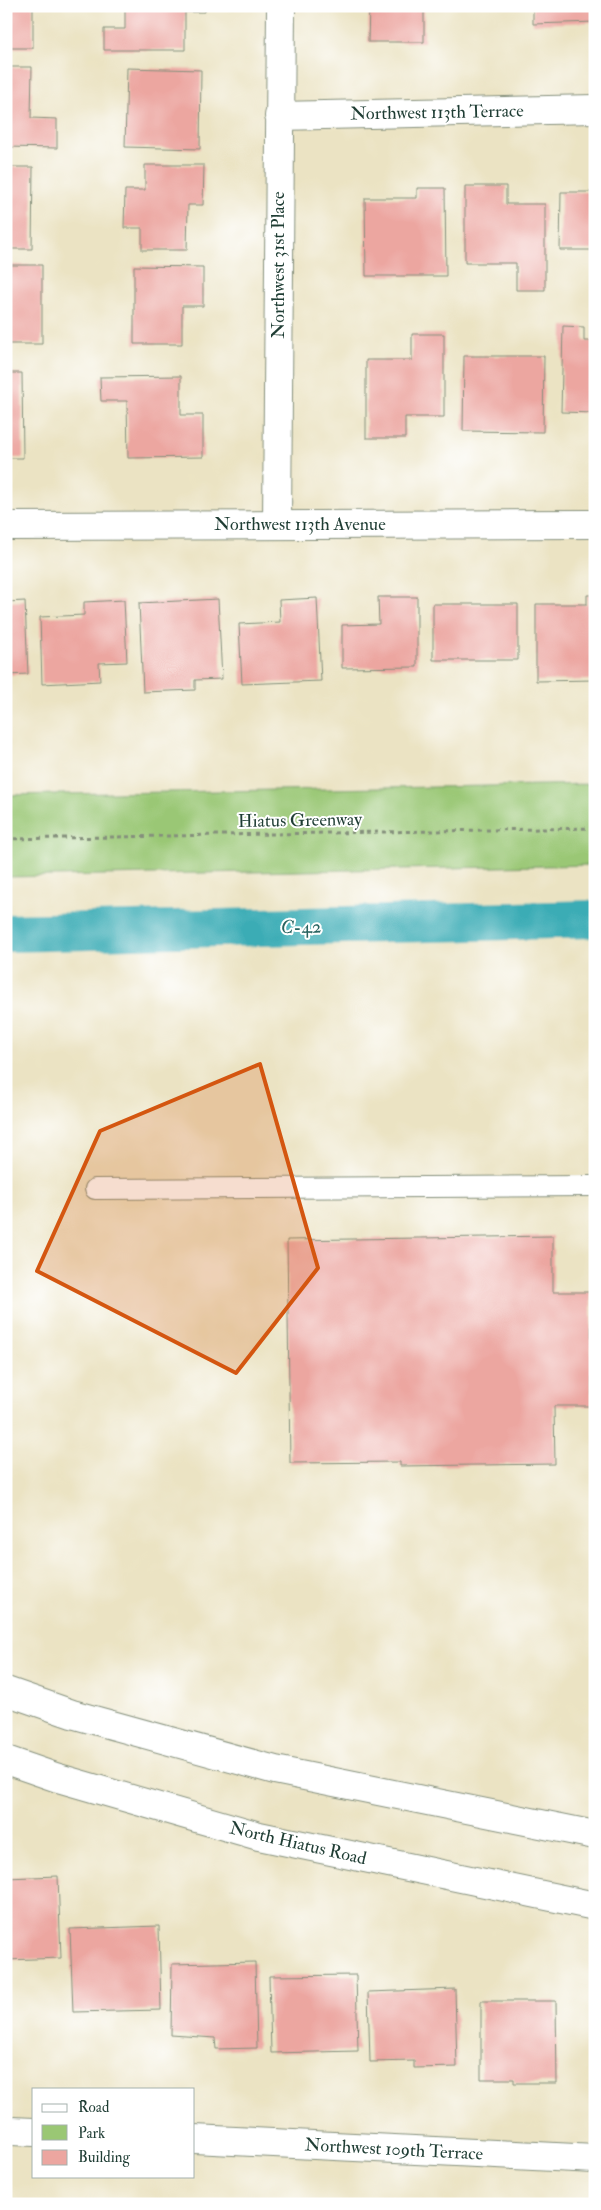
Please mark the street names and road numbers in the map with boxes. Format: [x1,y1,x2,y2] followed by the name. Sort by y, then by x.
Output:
[350,99,524,126] street label: Northwest 113th Terrace
[267,191,290,338] street label: Northwest 31st Place
[214,513,386,536] street label: Northwest 113th Avenue
[238,808,363,833] street label: Hiatus Greenway
[227,1817,369,1870] street label: North Hiatus Road
[304,2133,484,2166] street label: Northwest 109th Terrace

